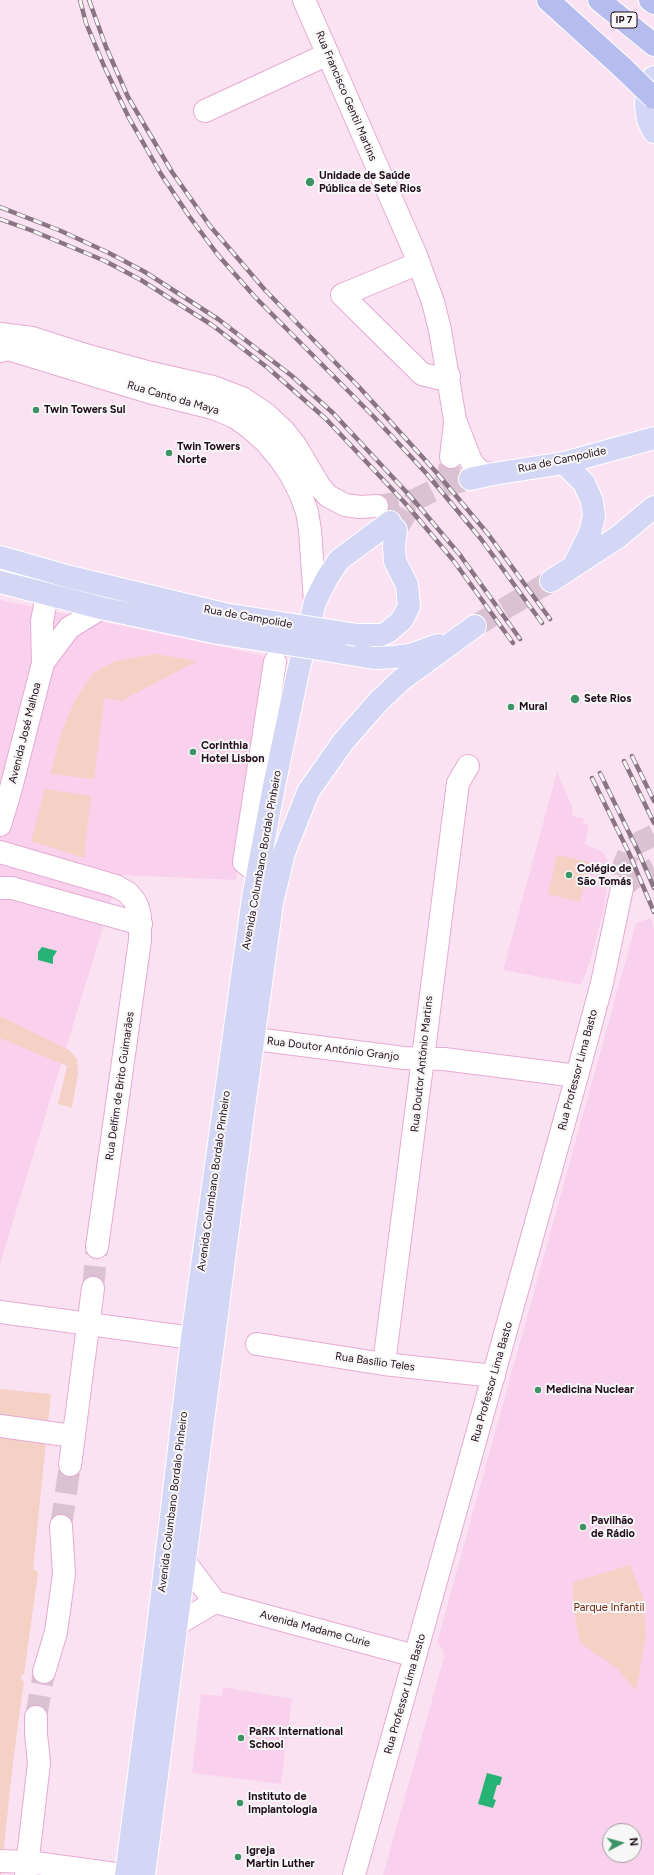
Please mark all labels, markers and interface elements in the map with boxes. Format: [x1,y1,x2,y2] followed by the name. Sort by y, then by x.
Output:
[611,12,637,28] road number: IP 7
[313,29,379,163] street label: Rua Francisco Gentil Martins
[319,169,421,195] place label: Unidade de Saúde Pública de Sete Rios
[304,176,316,188] marker: Unidade de Saúde Pública de Sete Rios
[125,379,221,417] street label: Rua Canto da Maya
[44,403,125,417] place label: Twin Towers Sul
[31,405,41,415] marker: Twin Towers Sul
[177,440,240,466] place label: Twin Towers Norte
[517,444,607,476] street label: Rua de Campolide
[164,448,174,458] marker: Twin Towers Norte
[203,603,293,631] street label: Rua de Campolide
[6,681,44,785] street label: Avenida José Malhoa
[584,692,631,706] place label: Sete Rios
[569,693,581,705] marker: Sete Rios
[519,700,547,714] place label: Mural
[506,702,516,712] marker: Mural
[201,739,264,765] place label: Corinthia Hotel Lisbon
[188,747,198,757] marker: Corinthia Hotel Lisbon
[240,769,284,951] street label: Avenida Columbano Bordalo Pinheiro
[577,862,631,888] place label: Colégio de São Tomás
[564,870,574,880] marker: Colégio de São Tomás
[408,995,436,1133] street label: Rua Doutor António Martins
[555,1008,601,1132] street label: Rua Professor Lima Basto
[103,1011,137,1161] street label: Rua Delfim de Brito Guimarães
[266,1034,400,1064] street label: Rua Doutor António Granjo
[195,1090,233,1272] street label: Avenida Columbano Bordalo Pinheiro
[468,1320,516,1444] street label: Rua Professor Lima Basto
[334,1350,416,1374] street label: Rua Basílio Teles
[546,1383,634,1397] place label: Medicina Nuclear
[533,1385,543,1395] marker: Medicina Nuclear
[155,1411,191,1593] street label: Avenida Columbano Bordalo Pinheiro
[591,1514,635,1540] place label: Pavilhão de Rádio
[578,1522,588,1532] marker: Pavilhão de Rádio
[574,1601,644,1615] park label: Parque Infantil
[258,1608,372,1650] street label: Avenida Madame Curie
[381,1632,429,1756] street label: Rua Professor Lima Basto
[249,1725,343,1751] place label: PaRK International School
[236,1733,246,1743] marker: PaRK International School
[248,1790,317,1816] place label: Instituto de Implantologia
[235,1798,245,1808] marker: Instituto de Implantologia
[602,1823,642,1863] north arrow
[627,1837,640,1847] text: N
[246,1844,315,1870] place label: Igreja Martin Luther
[233,1852,243,1862] marker: Igreja Martin Luther

